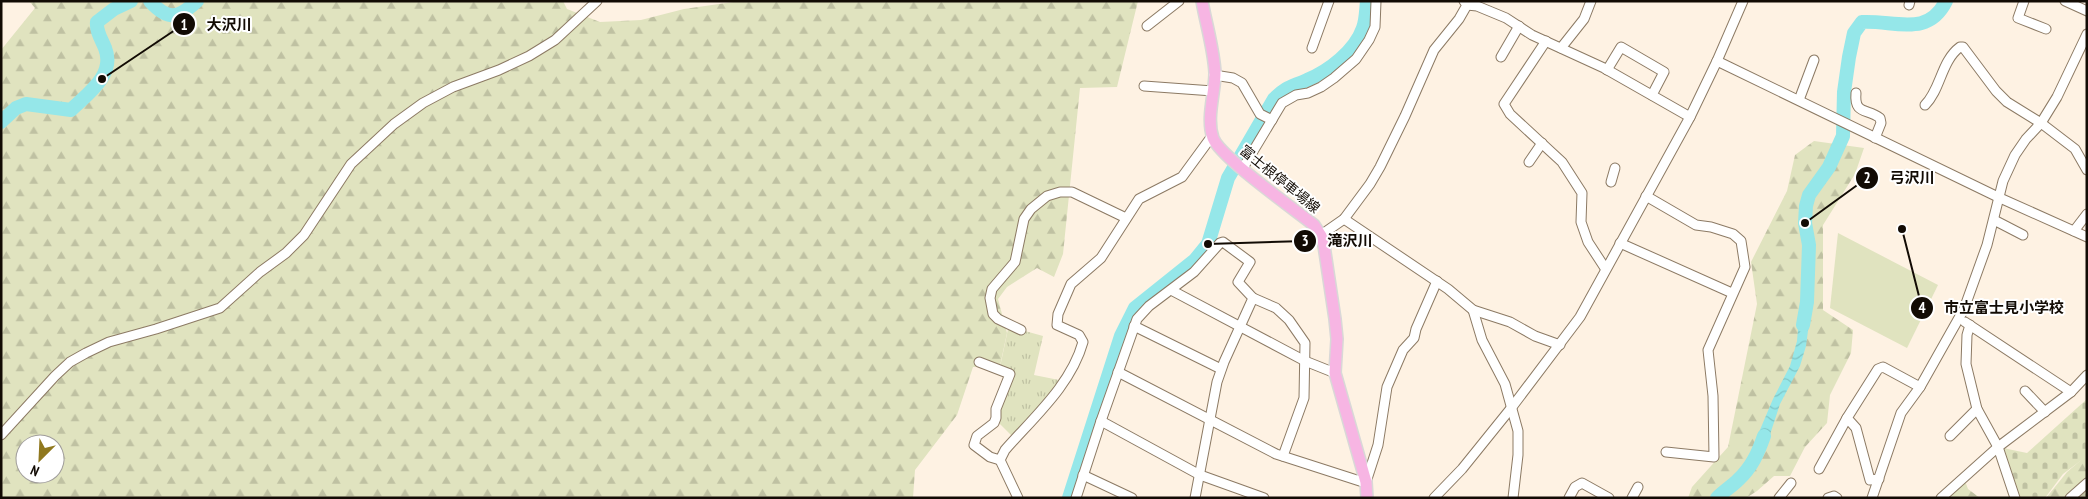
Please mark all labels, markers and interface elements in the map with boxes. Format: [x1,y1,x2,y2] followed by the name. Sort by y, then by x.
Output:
[172,9,262,39] callout: 大沢川
[180,15,188,34] text: 1
[206,15,252,34] text: 大沢川
[1236,141,1324,217] street label: 富士根停車場線
[1855,163,1945,193] callout: 弓沢川
[1863,168,1871,187] text: 2
[1889,168,1935,187] text: 弓沢川
[1292,226,1382,256] callout: 滝沢川
[1301,231,1309,250] text: 3
[1327,231,1373,250] text: 滝沢川
[1909,293,2074,323] callout: 市立富士見小学校
[1918,298,1926,317] text: 4
[1944,298,2064,317] text: 市立富士見小学校
[15,434,65,484] north arrow
[28,461,42,481] text: N

